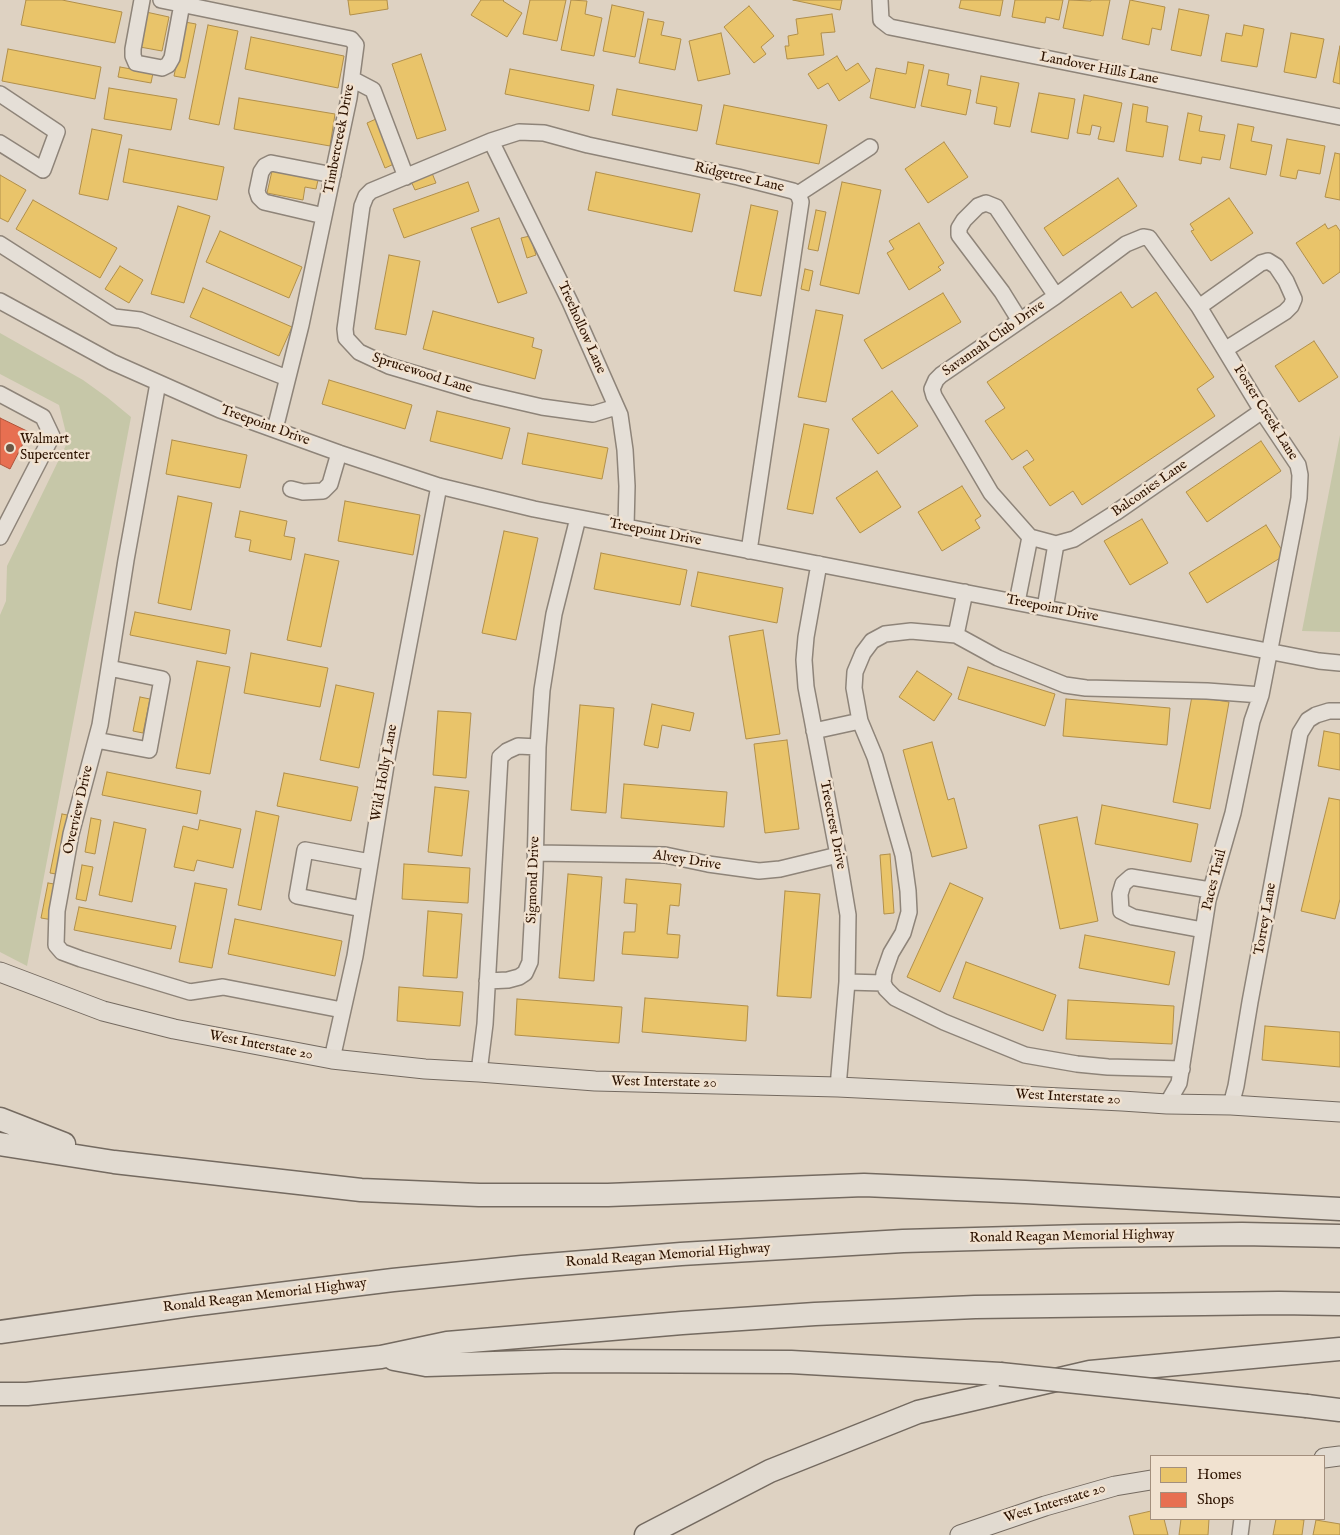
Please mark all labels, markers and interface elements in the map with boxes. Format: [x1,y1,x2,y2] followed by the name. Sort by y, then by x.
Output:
[1038,49,1160,89] street label: Landover Hills Lane
[321,83,359,195] street label: Timbercreek Drive
[693,160,785,196] street label: Ridgetree Lane
[553,279,609,377] street label: Treehollow Lane
[940,297,1048,381] street label: Savannah Club Drive
[370,350,474,398] street label: Sprucewood Lane
[1229,362,1301,464] street label: Foster Creek Lane
[218,402,312,450] street label: Treepoint Drive
[20,432,90,464] place label: Walmart Supercenter
[4,442,16,454] marker: Walmart Supercenter
[1109,457,1191,521] street label: Balconies Lane
[607,516,703,550] street label: Treepoint Drive
[1004,592,1100,626] street label: Treepoint Drive
[368,723,402,823] street label: Wild Holly Lane
[61,764,97,856] street label: Overview Drive
[815,779,849,871] street label: Treecrest Drive
[524,836,544,924] street label: Sigmond Drive
[652,847,722,875] street label: Alvey Drive
[1199,848,1231,912] street label: Paces Trail
[1251,882,1281,956] street label: Torrey Lane
[208,1028,314,1064] street label: West Interstate 20
[611,1074,717,1092] street label: West Interstate 20
[1015,1087,1121,1109] street label: West Interstate 20
[969,1227,1175,1247] street label: Ronald Reagan Memorial Highway
[565,1240,771,1272] street label: Ronald Reagan Memorial Highway
[162,1275,368,1317] street label: Ronald Reagan Memorial Highway
[1150,1455,1325,1520] legend
[1197,1465,1241,1484] text: Homes
[1002,1481,1108,1527] street label: West Interstate 20
[1197,1490,1234,1509] text: Shops

